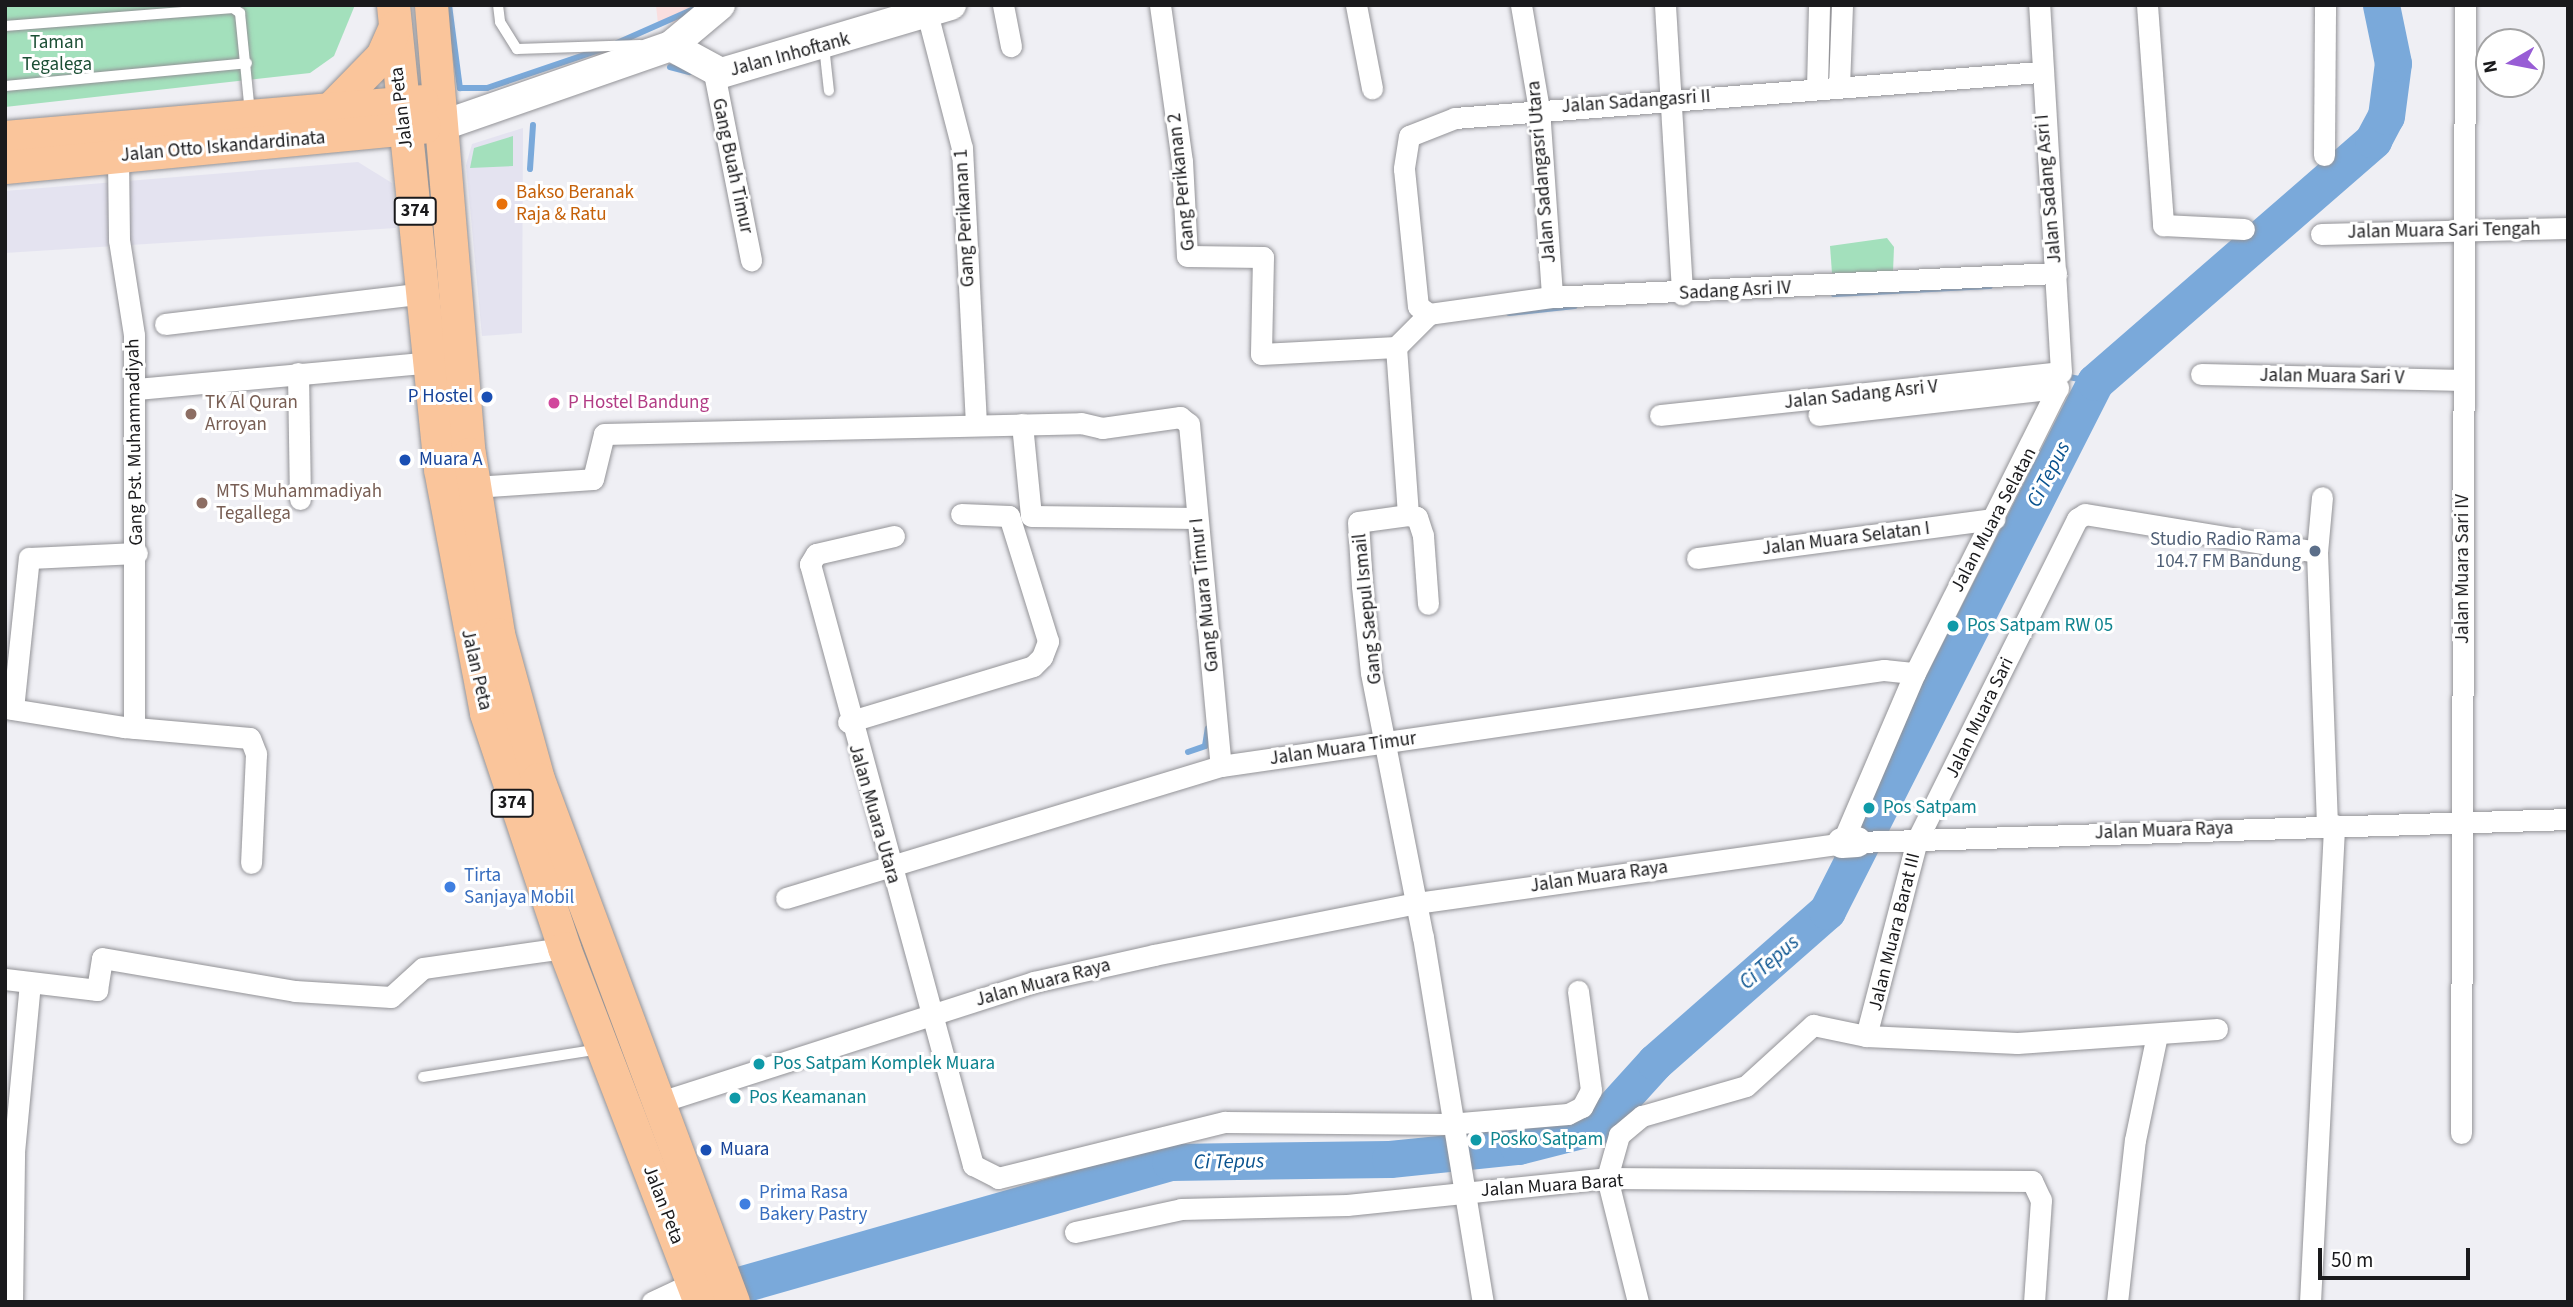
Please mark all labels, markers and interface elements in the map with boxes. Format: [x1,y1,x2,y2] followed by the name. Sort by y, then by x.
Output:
[727,28,853,82] street label: Jalan Inhoftank
[2475,28,2545,98] north arrow
[22,32,92,76] park label: Taman Tegalega
[2476,58,2505,75] text: N
[386,66,418,150] street label: Jalan Peta
[1523,80,1561,264] street label: Jalan Sadangasri Utara
[1561,85,1711,119] street label: Jalan Sadangasri II
[707,96,757,236] street label: Gang Buah Timur
[1163,112,1201,252] street label: Gang Perikanan 2
[2031,113,2067,265] street label: Jalan Sadang Asri I
[120,127,326,167] street label: Jalan Otto Iskandardinata
[950,148,980,288] street label: Gang Perikanan 1
[516,182,634,226] place label: Bakso Beranak Raja & Ratu
[392,196,438,226] road number: 374
[494,196,510,212] marker: Bakso Beranak Raja & Ratu
[2347,218,2541,244] street label: Jalan Muara Sari Tengah
[1678,277,1792,305] street label: Sadang Asri IV
[122,338,148,546] street label: Gang Pst. Muhammadiyah
[2259,364,2405,390] street label: Jalan Muara Sari V
[1783,376,1939,414] street label: Jalan Sadang Asri V
[408,386,473,408] place label: P Hostel
[479,389,495,405] marker: P Hostel
[205,392,298,436] place label: TK Al Quran Arroyan
[568,392,709,414] place label: P Hostel Bandung
[546,395,562,411] marker: P Hostel Bandung
[183,406,199,422] marker: TK Al Quran Arroyan
[2021,437,2075,511] water label: Ci Tepus
[1946,444,2042,596] street label: Jalan Muara Selatan
[419,449,483,471] place label: Muara A
[397,452,413,468] marker: Muara A
[216,481,382,525] place label: MTS Muhammadiyah Tegallega
[2452,494,2474,644] street label: Jalan Muara Sari IV
[194,495,210,511] marker: MTS Muhammadiyah Tegallega
[1186,517,1224,673] street label: Gang Muara Timur I
[1761,517,1931,561] street label: Jalan Muara Selatan I
[2150,529,2301,573] place label: Studio Radio Rama 104.7 FM Bandung
[1349,532,1387,686] street label: Gang Saepul Ismail
[2307,543,2323,559] marker: Studio Radio Rama 104.7 FM Bandung
[1967,615,2113,637] place label: Pos Satpam RW 05
[1945,618,1961,634] marker: Pos Satpam RW 05
[456,627,496,713] street label: Jalan Peta
[1941,654,2019,782] street label: Jalan Muara Sari
[1268,727,1418,771] street label: Jalan Muara Timur
[843,742,905,886] street label: Jalan Muara Utara
[489,788,535,818] road number: 374
[1883,797,1977,819] place label: Pos Satpam
[1861,800,1877,816] marker: Pos Satpam
[2094,817,2234,845] street label: Jalan Muara Raya
[1864,851,1926,1013] street label: Jalan Muara Barat III
[1529,856,1669,898] street label: Jalan Muara Raya
[464,865,574,909] place label: Tirta Sanjaya Mobil
[442,879,458,895] marker: Tirta Sanjaya Mobil
[1734,929,1804,995] water label: Ci Tepus
[973,954,1113,1012] street label: Jalan Muara Raya
[773,1053,995,1075] place label: Pos Satpam Komplek Muara
[751,1056,767,1072] marker: Pos Satpam Komplek Muara
[749,1087,867,1109] place label: Pos Keamanan
[727,1090,743,1106] marker: Pos Keamanan
[1490,1129,1603,1151] place label: Posko Satpam
[1468,1132,1484,1148] marker: Posko Satpam
[720,1139,769,1161] place label: Muara
[698,1142,714,1158] marker: Muara
[1193,1148,1265,1174] water label: Ci Tepus
[638,1162,688,1248] street label: Jalan Peta
[1480,1170,1624,1202] street label: Jalan Muara Barat
[759,1182,867,1226] place label: Prima Rasa Bakery Pastry
[737,1196,753,1212] marker: Prima Rasa Bakery Pastry
[2321,1234,2473,1278] scale bar
[2331,1245,2373,1275] text: 50 m

